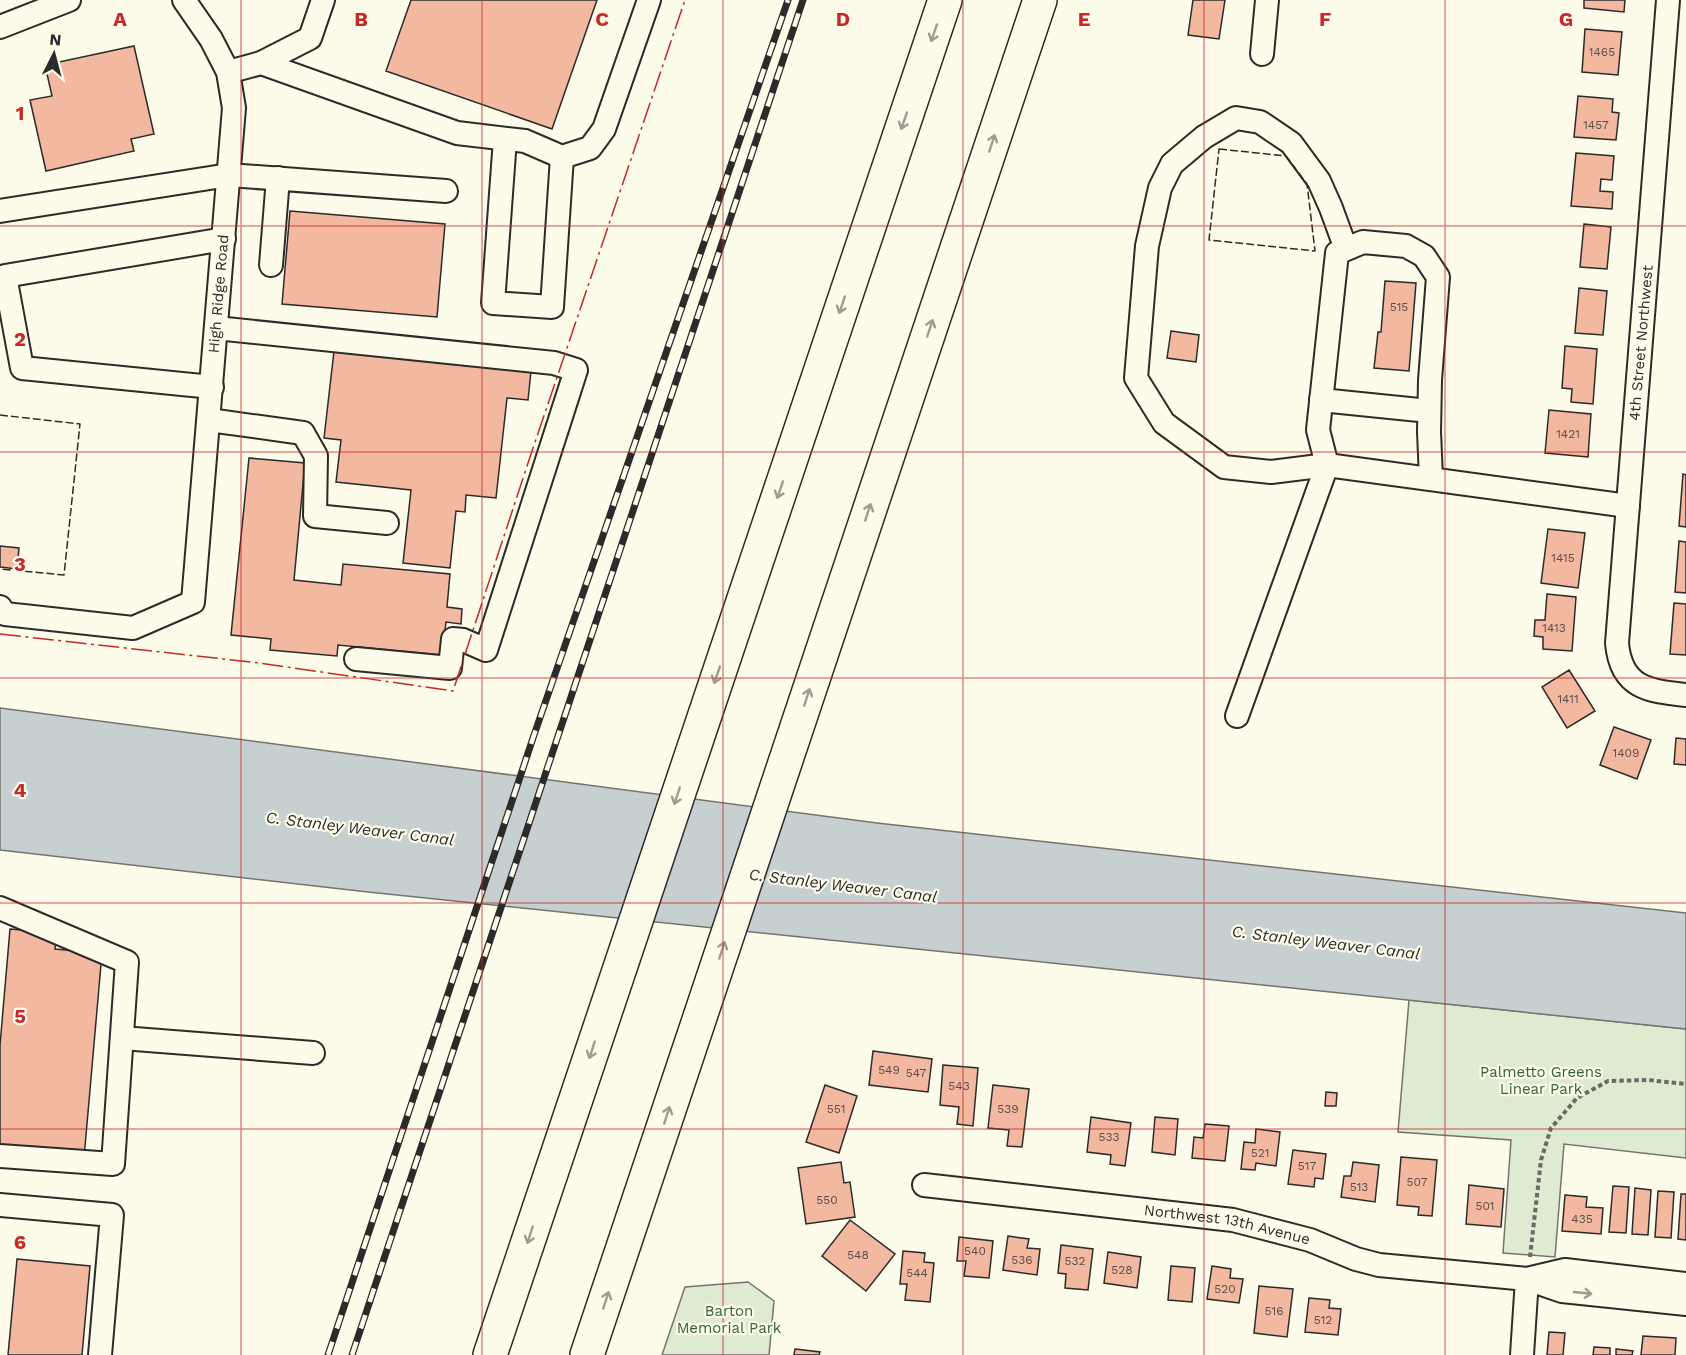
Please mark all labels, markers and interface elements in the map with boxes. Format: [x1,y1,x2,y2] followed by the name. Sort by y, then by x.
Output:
[113,7,127,31] text: A
[354,7,368,31] text: B
[595,7,609,31] text: C
[836,7,850,31] text: D
[1078,7,1090,31] text: E
[1319,7,1331,31] text: F
[1559,7,1573,31] text: G
[928,23,939,42] one-way arrow
[24,24,84,84] north arrow
[49,30,62,50] text: N
[1589,45,1615,59] house number: 1465
[16,101,24,125] text: 1
[898,111,909,130] one-way arrow
[1583,118,1609,132] house number: 1457
[987,134,998,153] one-way arrow
[205,234,232,354] street label: High Ridge Road
[1625,264,1657,422] street label: 4th Street Northwest
[836,296,847,315] one-way arrow
[1390,300,1408,314] house number: 515
[926,319,937,337] one-way arrow
[14,327,26,351] text: 2
[1556,427,1580,441] house number: 1421
[773,480,784,499] one-way arrow
[864,503,875,522] one-way arrow
[1551,551,1575,565] house number: 1415
[14,552,26,576] text: 3
[1542,621,1566,635] house number: 1413
[711,665,722,684] one-way arrow
[802,688,813,707] one-way arrow
[1557,692,1579,706] house number: 1411
[1613,746,1639,760] house number: 1409
[14,778,27,802] text: 4
[671,786,682,805] one-way arrow
[265,808,455,849] water label: C. Stanley Weaver Canal
[748,865,938,906] water label: C. Stanley Weaver Canal
[1231,922,1421,963] water label: C. Stanley Weaver Canal
[717,941,728,960] one-way arrow
[14,1004,26,1028] text: 5
[586,1040,597,1059] one-way arrow
[878,1063,900,1077] house number: 549
[1480,1063,1602,1098] park label: Palmetto Greens Linear Park
[906,1066,926,1080] house number: 547
[948,1079,970,1093] house number: 543
[827,1102,845,1116] house number: 551
[997,1102,1019,1116] house number: 539
[663,1106,674,1124] one-way arrow
[1099,1130,1119,1144] house number: 533
[1251,1146,1269,1160] house number: 521
[1298,1159,1316,1173] house number: 517
[1407,1175,1428,1189] house number: 507
[1350,1180,1368,1194] house number: 513
[816,1193,838,1207] house number: 550
[1475,1199,1495,1213] house number: 501
[1143,1201,1312,1249] street label: Northwest 13th Avenue
[1571,1212,1593,1226] house number: 435
[524,1225,535,1244] one-way arrow
[14,1230,26,1254] text: 6
[964,1244,986,1258] house number: 540
[847,1248,869,1262] house number: 548
[1011,1253,1033,1267] house number: 536
[1065,1254,1085,1268] house number: 532
[1111,1263,1133,1277] house number: 528
[906,1266,928,1280] house number: 544
[1214,1282,1236,1296] house number: 520
[1573,1288,1593,1299] one-way arrow
[601,1291,612,1309] one-way arrow
[677,1302,782,1337] park label: Barton Memorial Park
[1265,1304,1283,1318] house number: 516
[1314,1313,1332,1327] house number: 512

